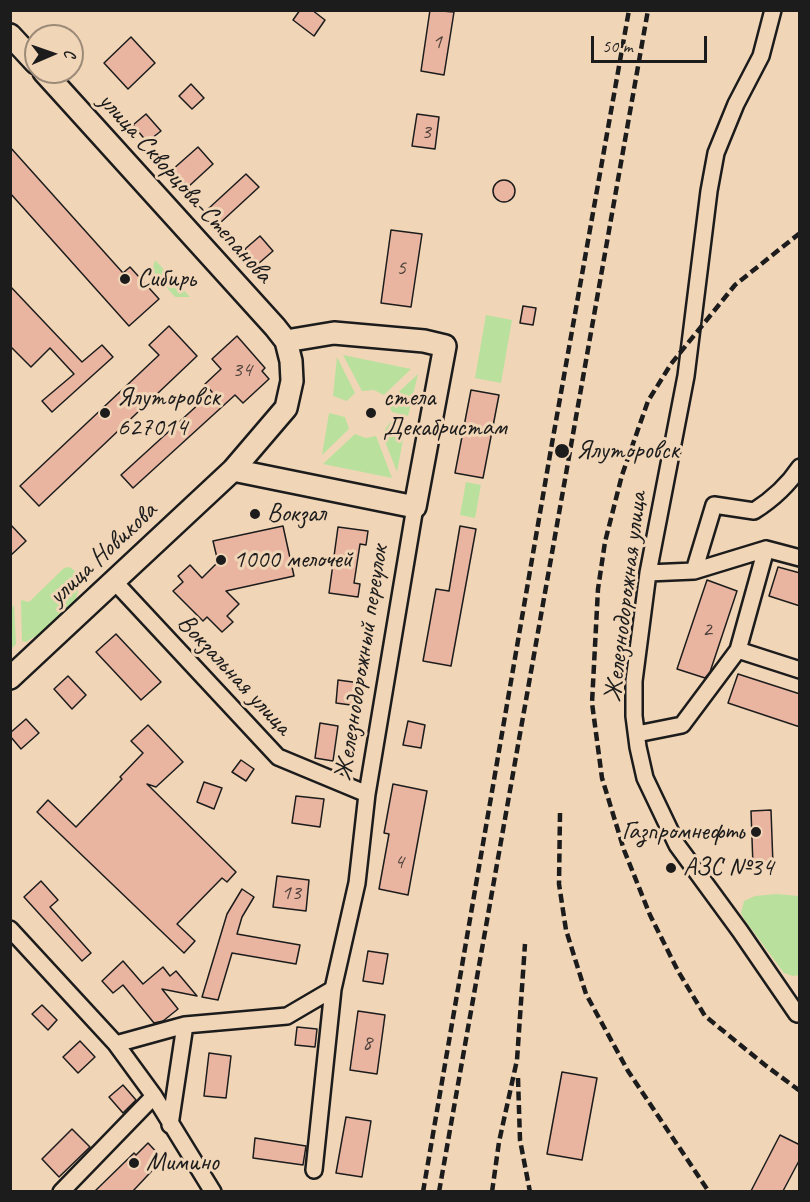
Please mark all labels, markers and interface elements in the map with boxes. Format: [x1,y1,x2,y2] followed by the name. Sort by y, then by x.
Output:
[24,24,84,84] north arrow
[594,24,710,62] scale bar
[432,29,442,55] house number: 1
[602,35,633,57] text: 50 m
[60,49,80,58] text: С
[91,86,279,290] street label: улица Скворцова-Степанова
[421,119,431,145] house number: 3
[396,255,406,281] house number: 5
[137,263,196,295] place label: Сибирь
[118,272,132,286] marker: Сибирь
[232,357,252,383] house number: 34
[117,382,220,443] place label: Ялуторовск 627014
[383,382,506,443] place label: стела Декабристам
[98,406,112,420] marker: Ялуторовск 627014
[364,406,378,420] marker: стела Декабристам
[576,435,679,467] place label: Ялуторовск
[553,442,571,460] marker: Ялуторовск
[598,490,654,704] street label: Железнодорожная улица
[42,496,164,612] street label: улица Новикова
[267,498,326,530] place label: Вокзал
[248,507,262,521] marker: Вокзал
[328,543,396,783] street label: Железнодорожный переулок
[233,544,352,576] place label: 1000 мелочей
[214,553,228,567] marker: 1000 мелочей
[170,608,298,742] street label: Вокзальная улица
[702,617,712,643] house number: 2
[622,816,744,848] place label: Газпромнефть
[749,825,763,839] marker: Газпромнефть
[394,849,404,875] house number: 4
[683,852,773,884] place label: АЗС №34
[664,861,678,875] marker: АЗС №34
[281,880,301,906] house number: 13
[362,1030,372,1056] house number: 8
[146,1147,219,1179] place label: Мимино
[127,1156,141,1170] marker: Мимино

